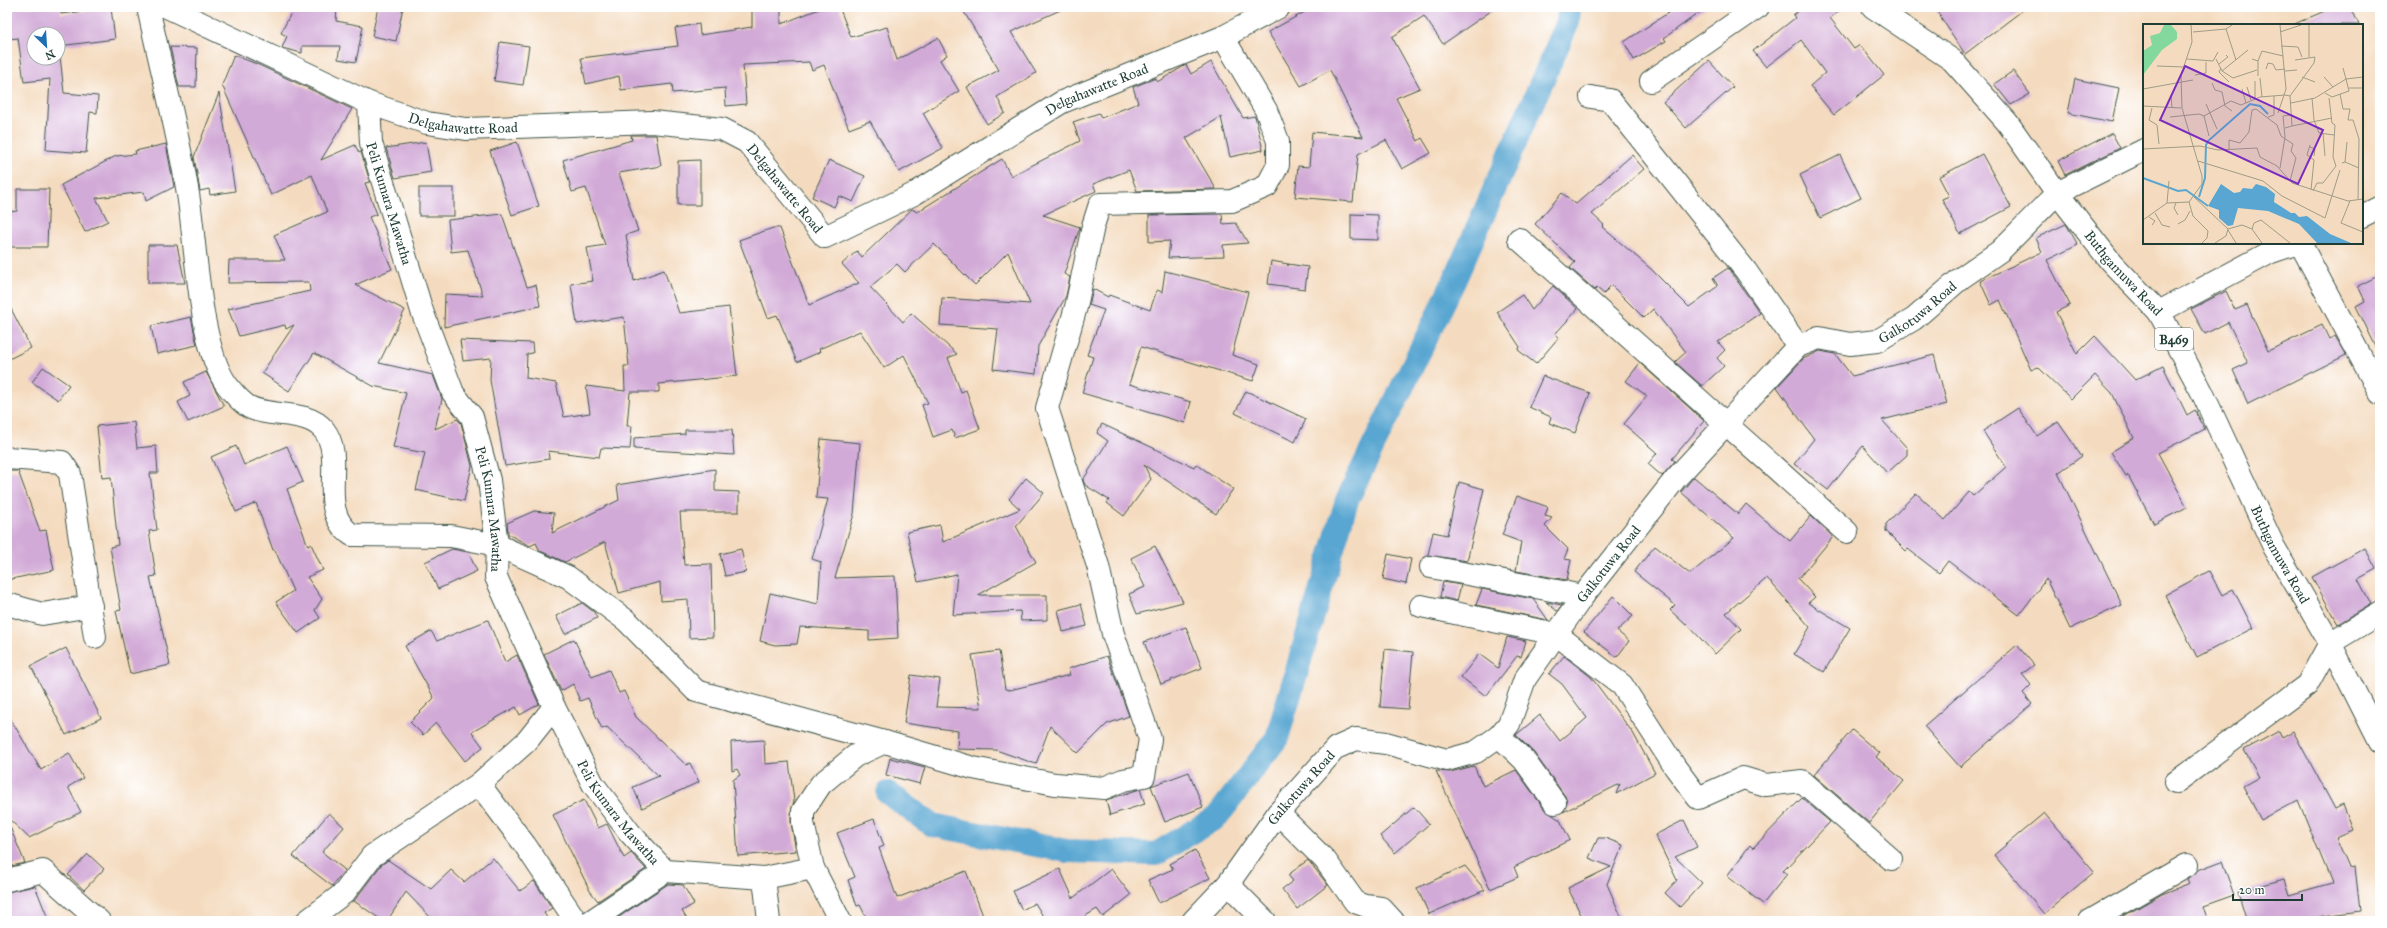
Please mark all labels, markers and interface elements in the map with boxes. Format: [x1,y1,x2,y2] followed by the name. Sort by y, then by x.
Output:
[2143,24,2363,244] inset map
[26,26,66,66] north arrow
[42,47,57,63] text: N
[1042,60,1151,119] street label: Delgahawatte Road
[406,109,518,138] street label: Delgahawatte Road
[362,140,415,267] street label: Peli Kumara Mawatha
[743,141,826,237] street label: Delgahawatte Road
[2081,227,2166,319] street label: Buthgamuwa Road
[1875,278,1960,347] street label: Galkotuwa Road
[2155,328,2193,350] road number: B469
[471,444,505,572] street label: Peli Kumara Mawatha
[2247,503,2313,607] street label: Buthgamuwa Road
[1573,522,1644,606] street label: Galkotuwa Road
[1264,747,1339,829] street label: Galkotuwa Road
[573,757,663,869] street label: Peli Kumara Mawatha
[2233,876,2302,902] scale bar
[2239,883,2265,897] text: 20 m

